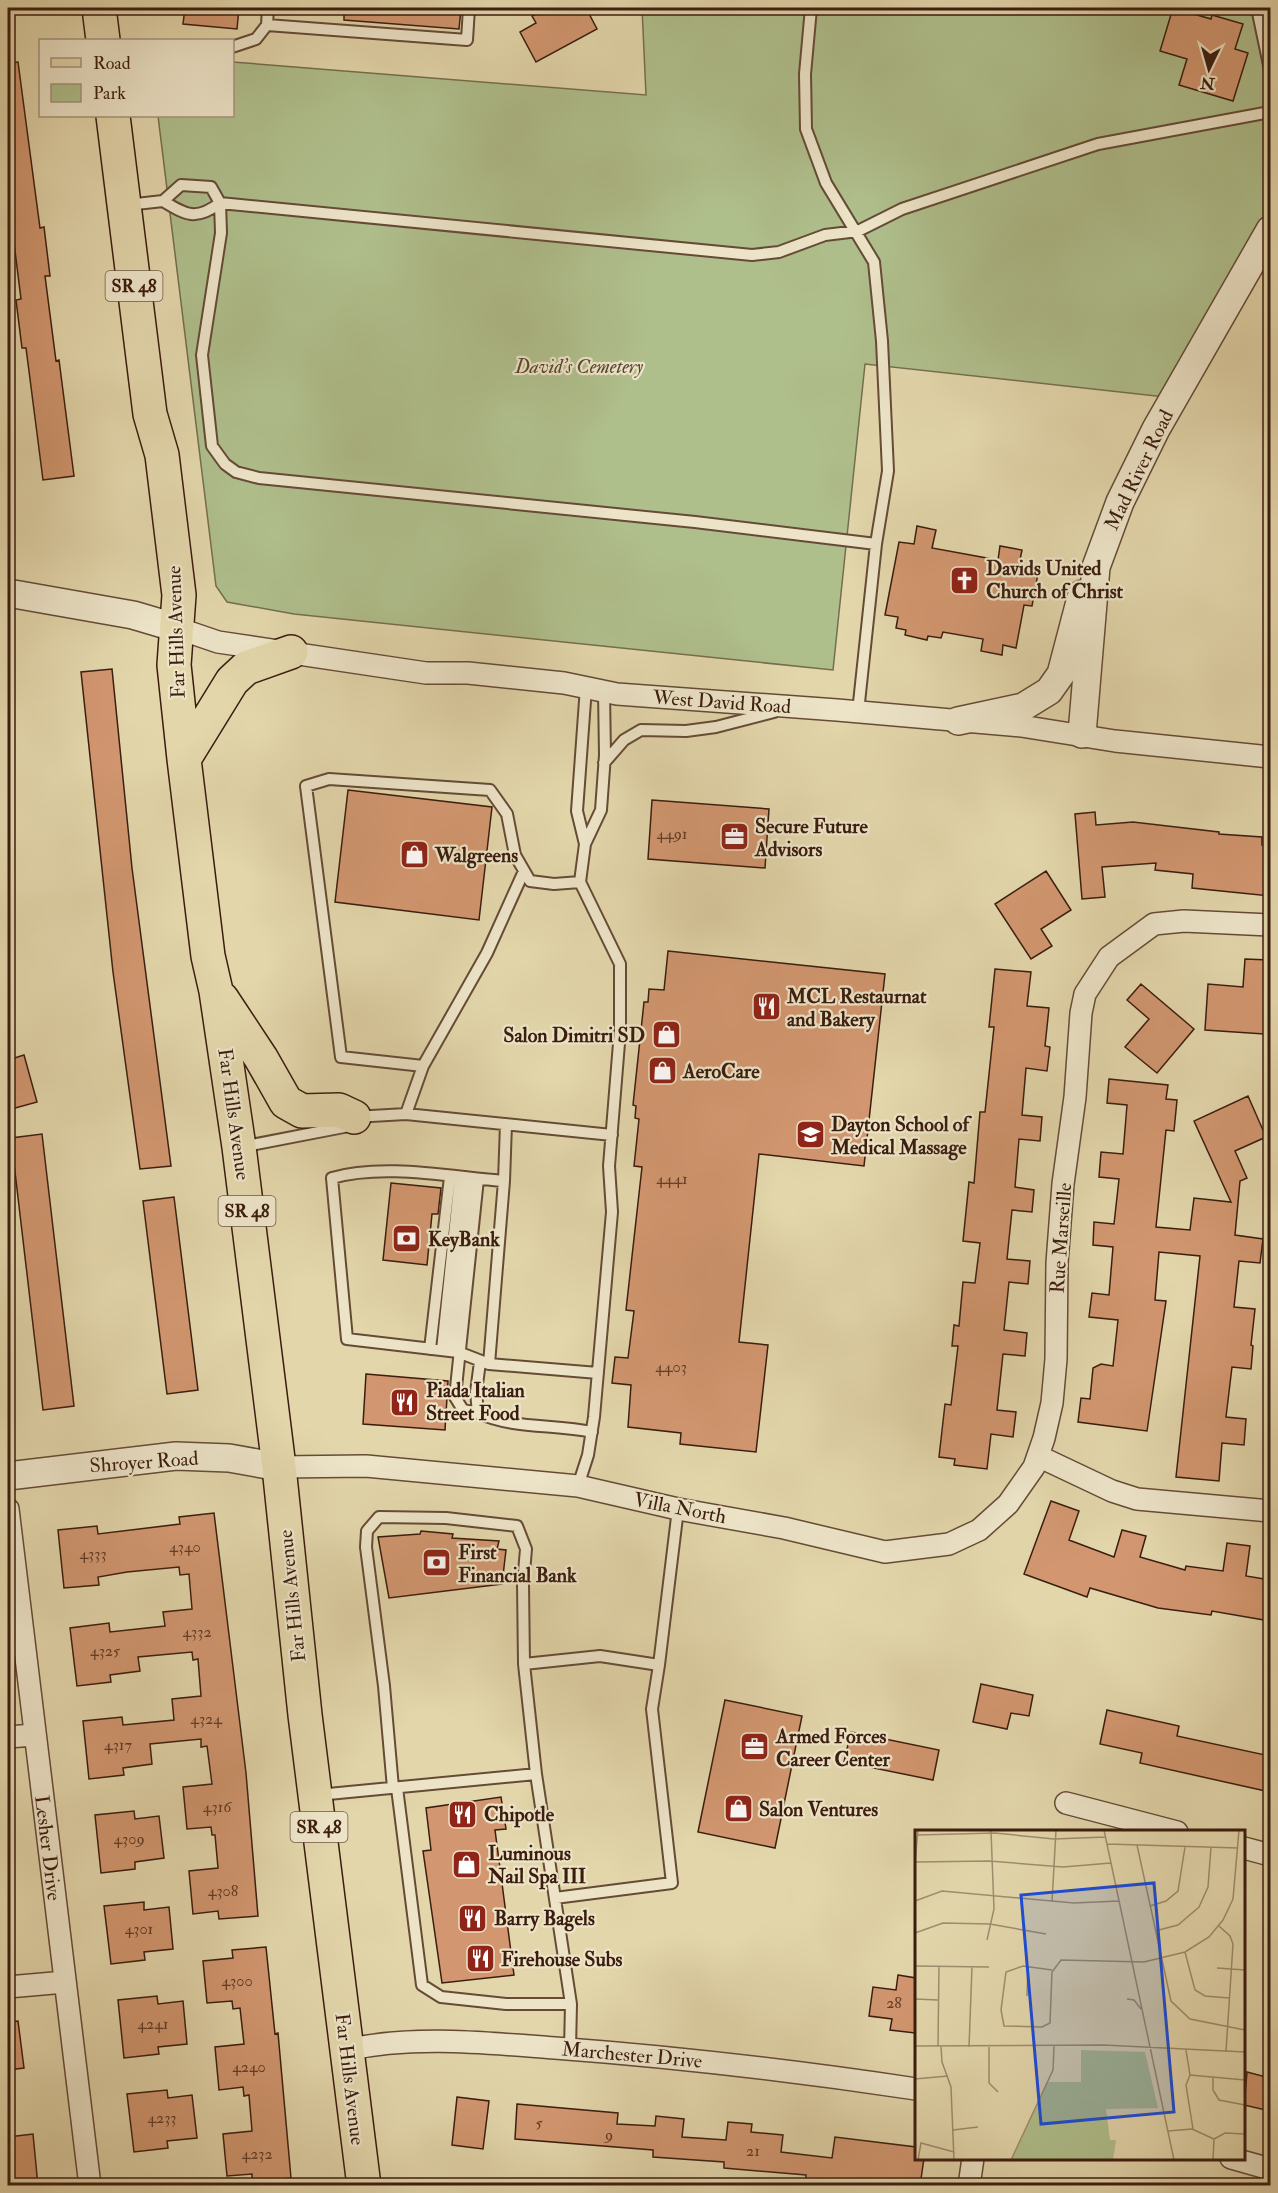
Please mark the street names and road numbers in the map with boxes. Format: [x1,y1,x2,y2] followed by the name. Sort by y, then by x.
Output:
[106,271,162,301] road number: SR 48
[1099,405,1179,535] street label: Mad River Road
[161,565,191,699] street label: Far Hills Avenue
[651,685,792,719] street label: West David Road
[212,1047,256,1181] street label: Far Hills Avenue
[1045,1182,1077,1294] street label: Rue Marseille
[218,1196,276,1226] road number: SR 48
[89,1446,199,1478] street label: Shroyer Road
[632,1487,729,1529] street label: Villa North
[273,1529,311,1663] street label: Far Hills Avenue
[29,1794,67,1902] street label: Lesher Drive
[290,1812,348,1842] road number: SR 48
[330,2012,370,2146] street label: Far Hills Avenue
[561,2036,703,2074] street label: Marchester Drive

